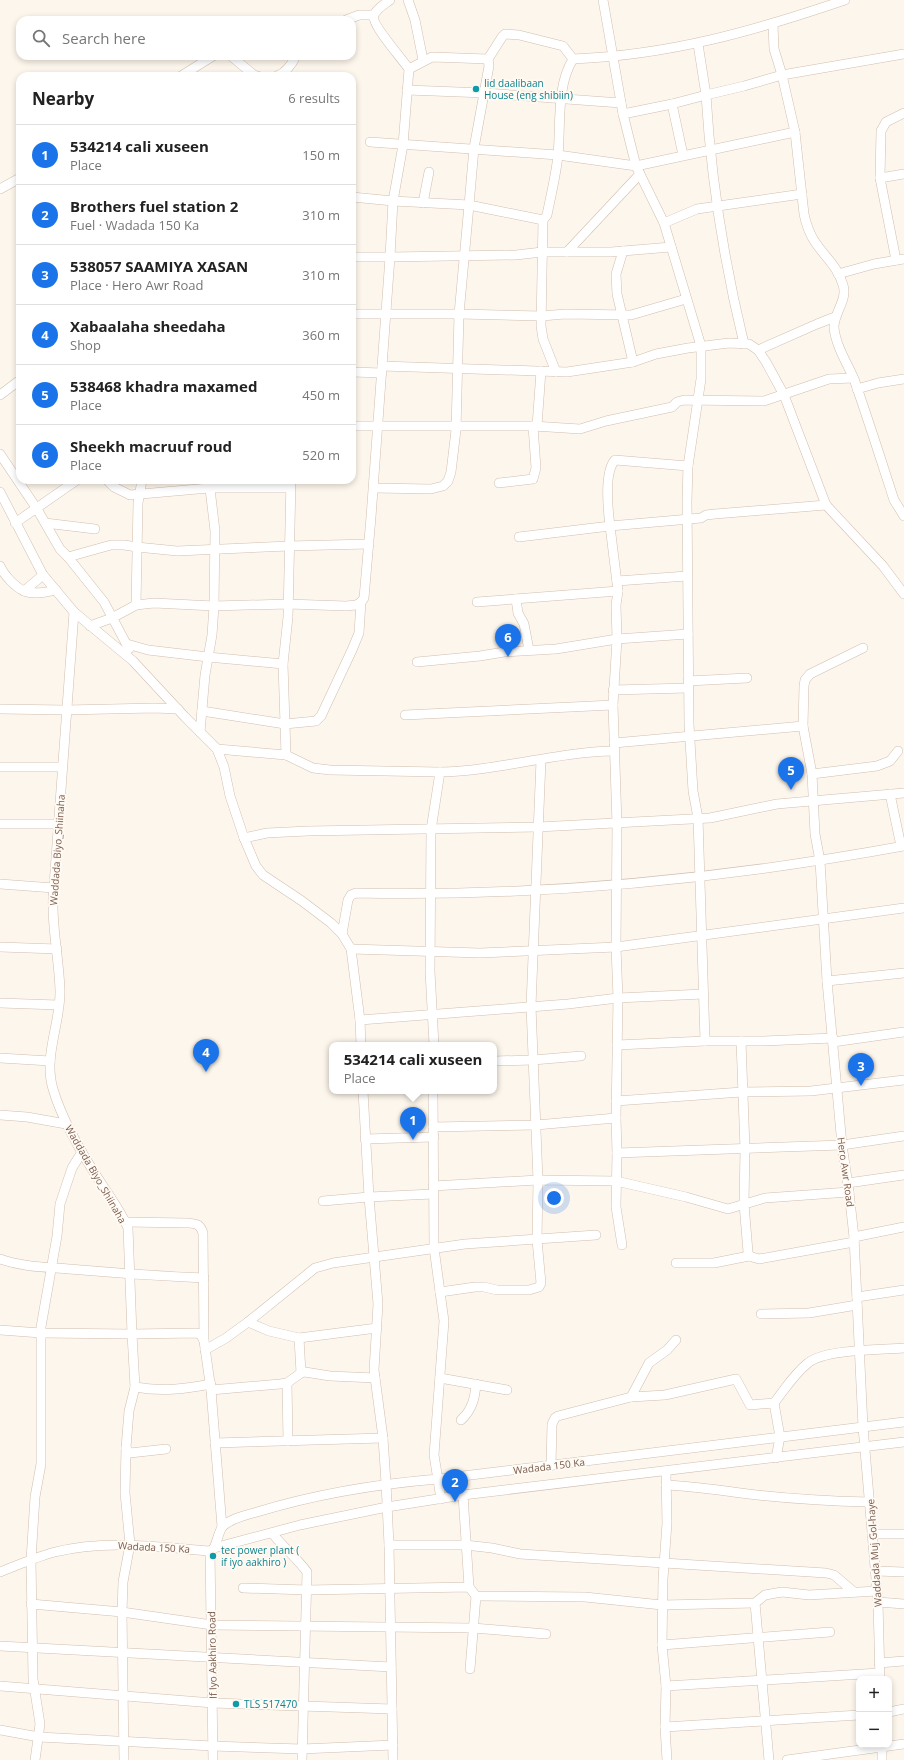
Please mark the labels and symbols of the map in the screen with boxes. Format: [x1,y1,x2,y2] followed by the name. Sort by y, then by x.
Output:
[484,76,573,102] place label: Iid daalibaan House (eng shibiin)
[471,84,481,94] marker: Iid daalibaan House (eng shibiin)
[495,624,521,657] pin: 6
[778,757,804,790] pin: 5
[46,794,68,906] street label: Waddada Biyo_Shiinaha
[193,1039,219,1072] pin: 4
[848,1053,874,1086] pin: 3
[400,1107,426,1140] pin: 1
[62,1122,130,1226] street label: Waddada Biyo_Shiinaha
[834,1136,858,1208] street label: Hero Awr Road
[544,1188,564,1208] your location
[512,1455,586,1477] street label: Wadada 150 Ka
[442,1469,468,1502] pin: 2
[863,1498,885,1608] street label: Waddada Muj Gol-haye
[118,1538,190,1556] street label: Wadada 150 Ka
[221,1543,299,1569] place label: tec power plant ( if iyo aakhiro )
[208,1551,218,1561] marker: tec power plant ( if iyo aakhiro )
[204,1611,220,1699] street label: If Iyo Aakhiro Road
[244,1697,297,1711] place label: TLS 517470
[231,1699,241,1709] marker: TLS 517470

